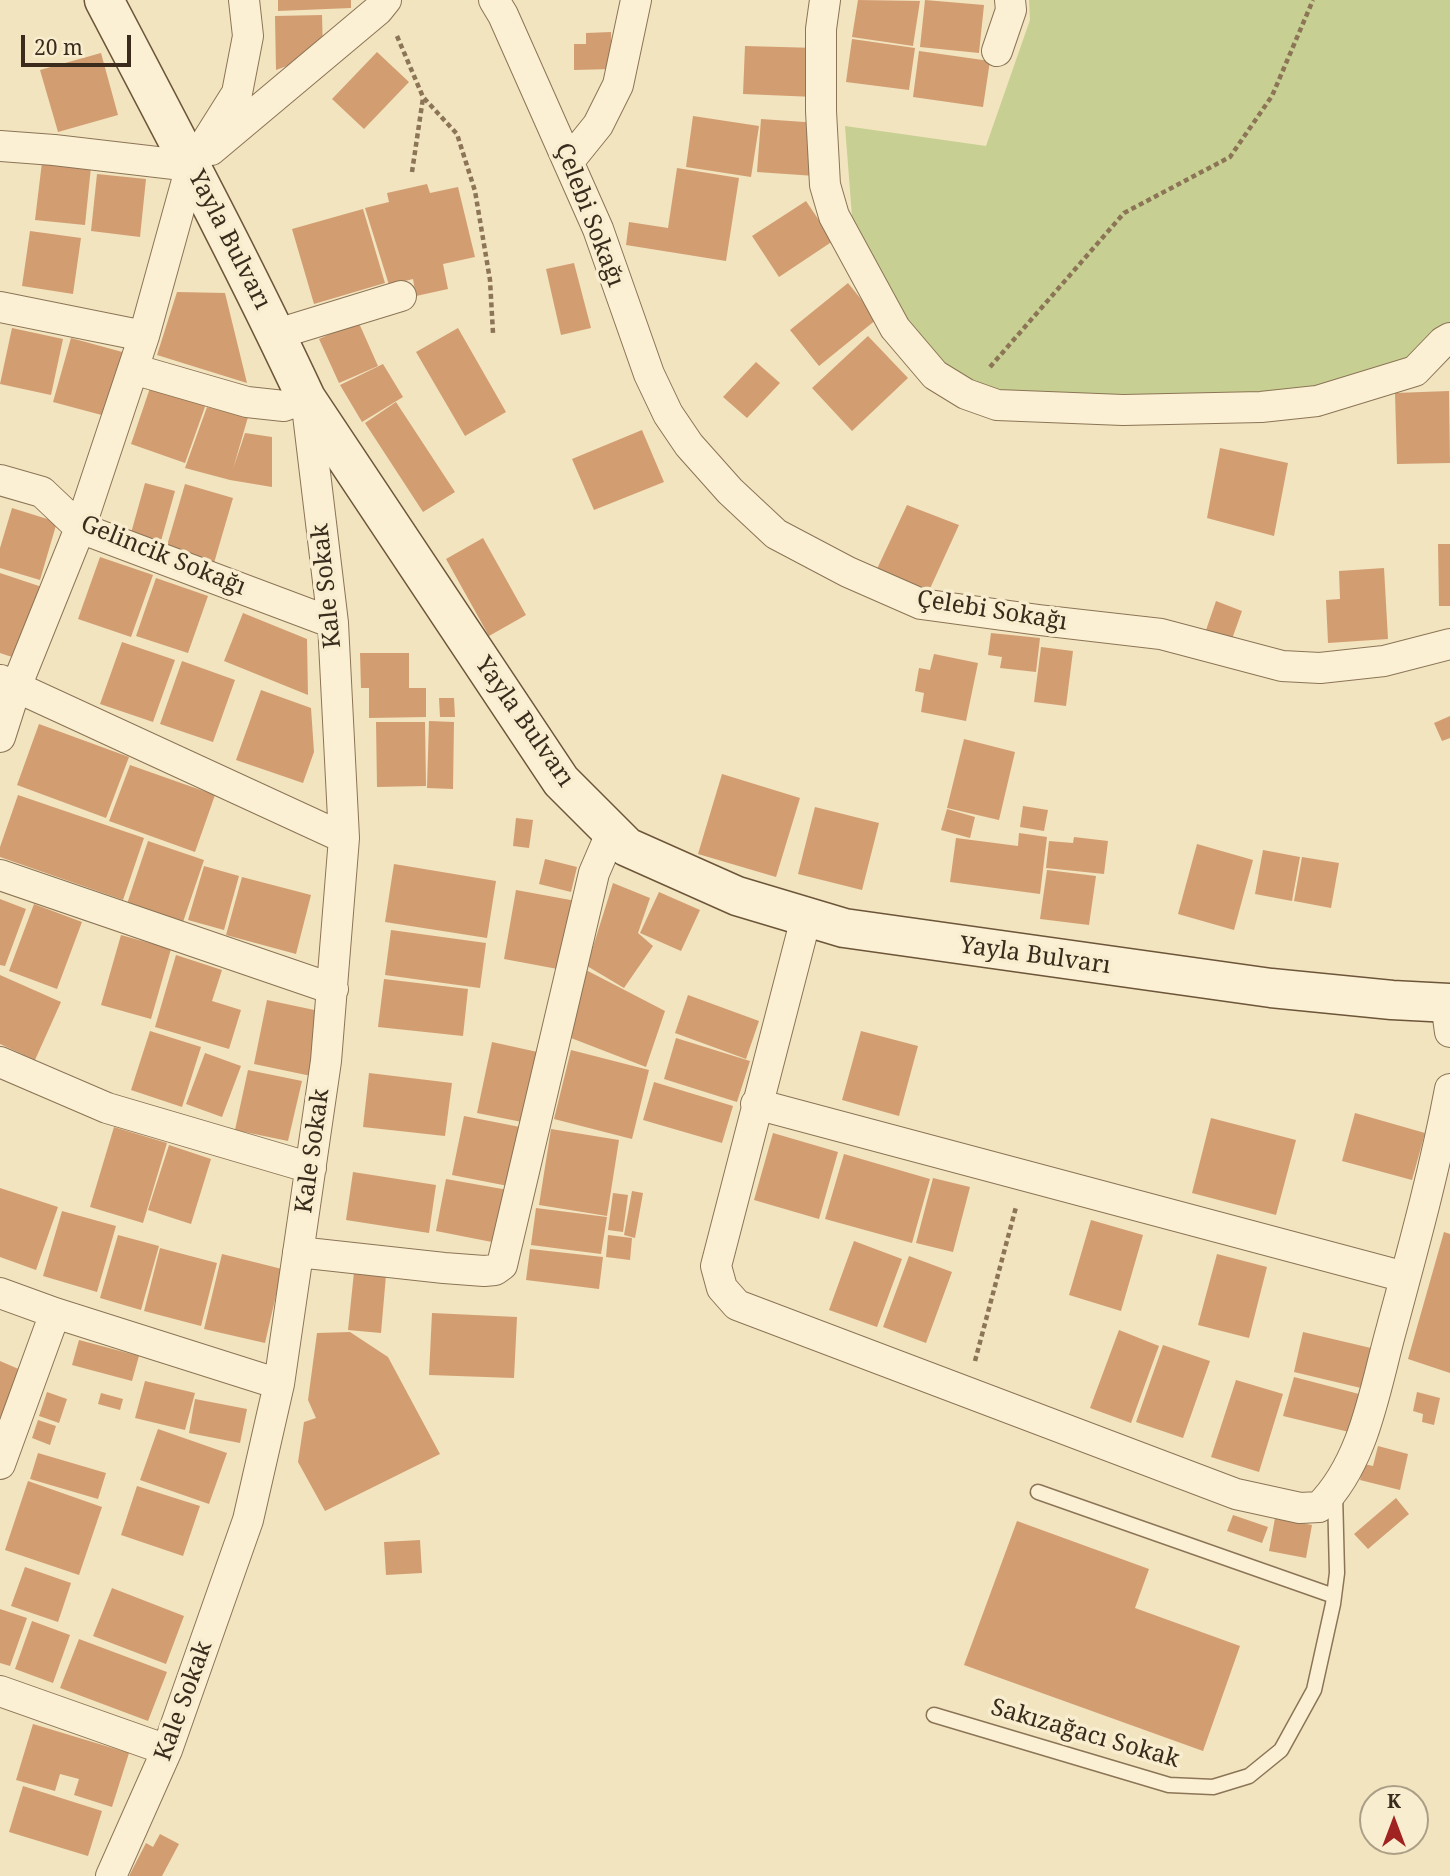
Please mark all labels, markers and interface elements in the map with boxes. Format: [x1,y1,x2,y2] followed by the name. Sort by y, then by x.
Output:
[24,21,135,65] scale bar
[34,33,83,61] text: 20 m
[548,139,630,291] street label: Çelebi Sokağı
[182,166,276,314] street label: Yayla Bulvarı
[76,510,250,602] street label: Gelincik Sokağı
[306,522,348,650] street label: Kale Sokak
[915,585,1069,637] street label: Çelebi Sokağı
[469,651,579,793] street label: Yayla Bulvarı
[958,931,1112,981] street label: Yayla Bulvarı
[290,1087,336,1215] street label: Kale Sokak
[149,1637,219,1765] street label: Kale Sokak
[987,1693,1183,1775] street label: Sakızağacı Sokak
[1359,1785,1429,1855] north arrow
[1387,1788,1401,1814] text: K

